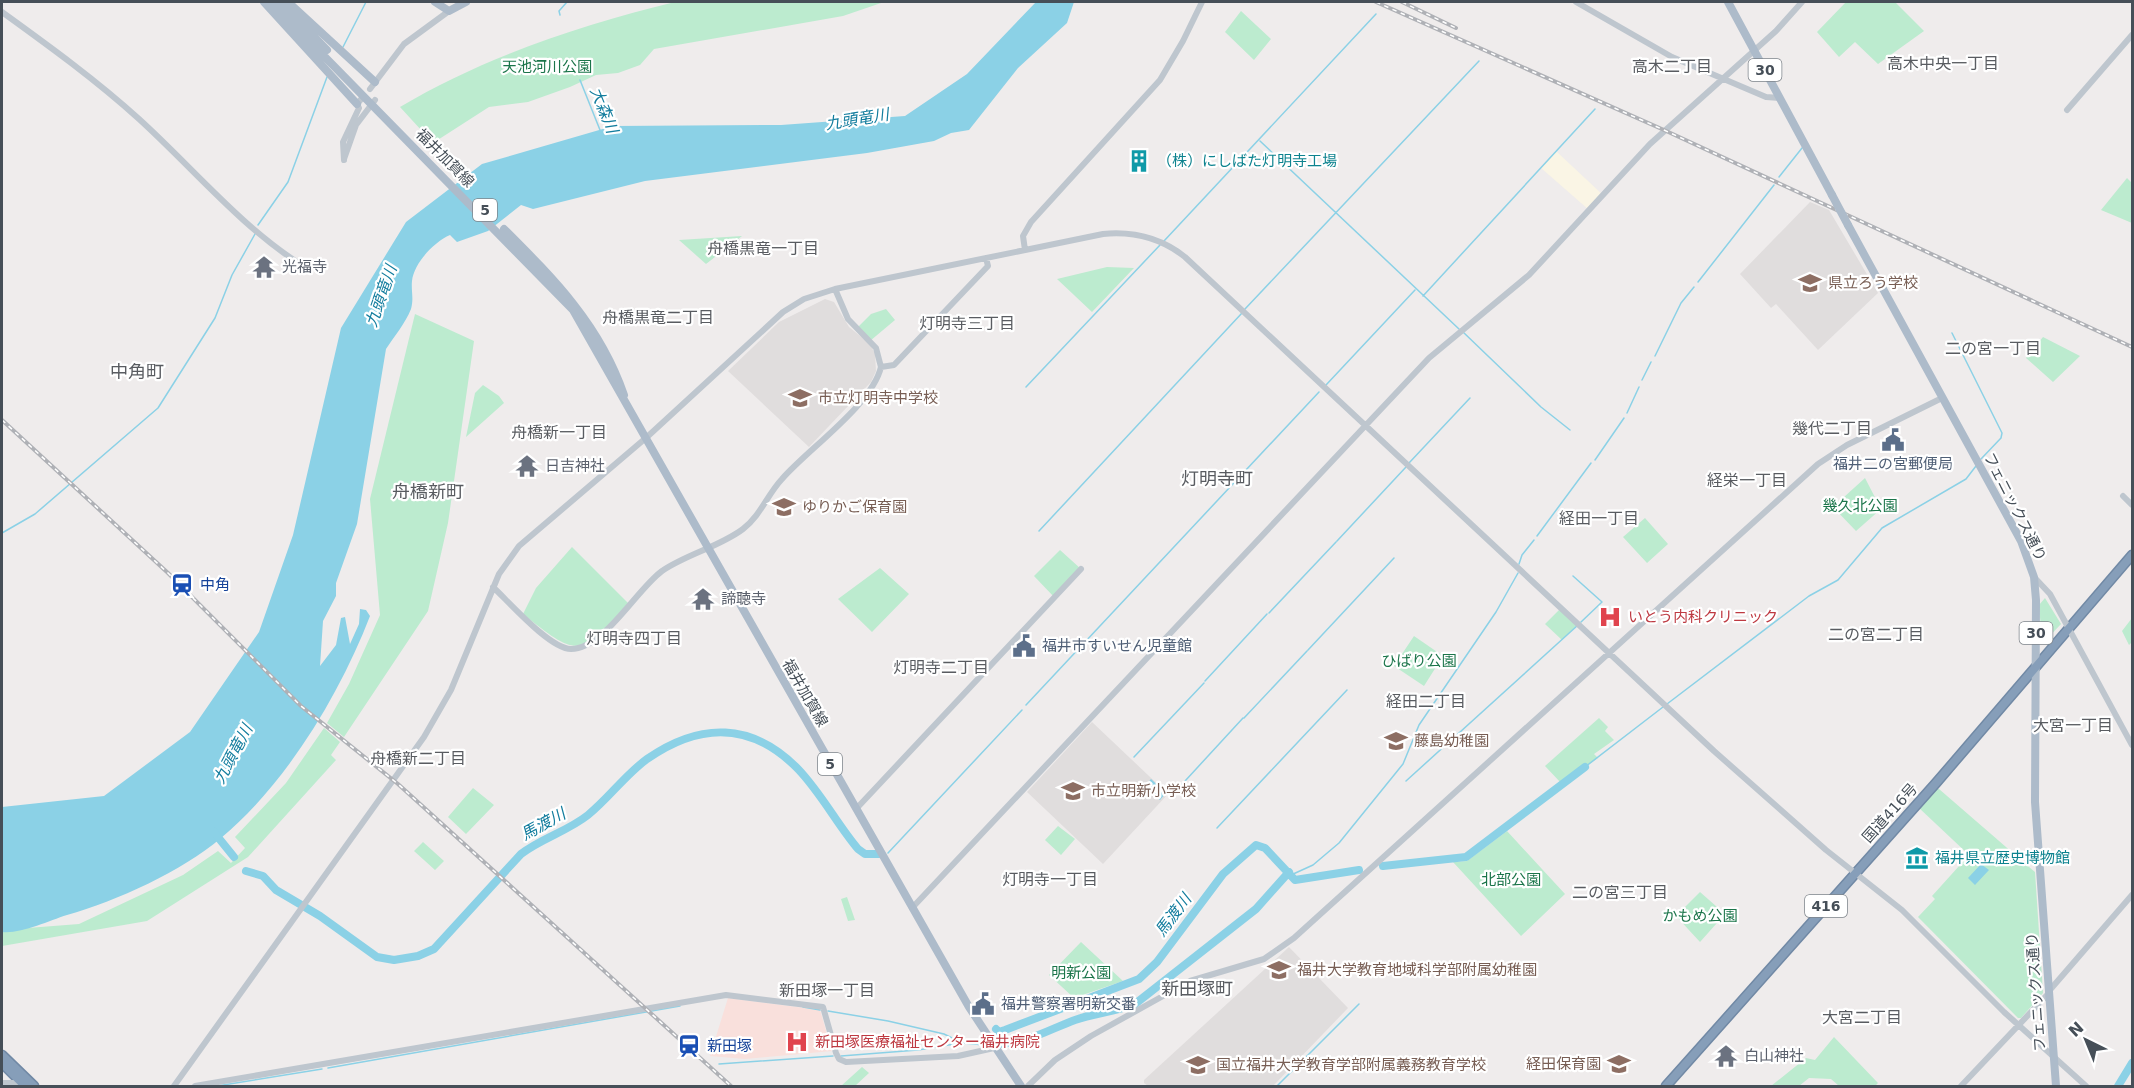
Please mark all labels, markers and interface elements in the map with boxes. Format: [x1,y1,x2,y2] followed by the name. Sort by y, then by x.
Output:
[1887,54,1999,73] district label: 高木中央一丁目
[1632,57,1712,76] district label: 高木二丁目
[502,58,592,76] park label: 天池河川公園
[1748,59,1782,81] road number: 30
[586,84,623,138] water label: 大森川
[824,104,892,133] water label: 九頭竜川
[412,125,478,191] street label: 福井加賀線
[1126,148,1152,174] building icon: （株）にしばた灯明寺工場
[1157,152,1337,170] place label: （株）にしばた灯明寺工場
[473,199,497,221] road number: 5
[707,239,819,258] district label: 舟橋黒竜一丁目
[251,254,277,280] temple icon: 光福寺
[282,258,327,276] place label: 光福寺
[362,261,401,329] water label: 九頭竜川
[1797,270,1823,296] school or university icon: 県立ろう学校
[1828,274,1918,292] place label: 県立ろう学校
[602,308,714,327] district label: 舟橋黒竜二丁目
[919,314,1015,333] district label: 灯明寺三丁目
[1945,339,2041,358] district label: 二の宮一丁目
[110,361,164,382] district label: 中角町
[787,385,813,411] school or university icon: 市立灯明寺中学校
[818,389,938,407] place label: 市立灯明寺中学校
[1792,419,1872,438] district label: 幾代二丁目
[511,423,607,442] district label: 舟橋新一丁目
[1880,427,1906,453] public building icon: 福井二の宮郵便局
[1980,450,2050,564] street label: フェニックス通り
[514,453,540,479] temple icon: 日吉神社
[1833,455,1953,473] place label: 福井二の宮郵便局
[545,457,605,475] place label: 日吉神社
[1181,468,1253,489] district label: 灯明寺町
[1707,471,1787,490] district label: 経栄一丁目
[392,481,464,502] district label: 舟橋新町
[771,494,797,520] school or university icon: ゆりかご保育園
[1822,497,1898,515] park label: 幾久北公園
[802,498,907,516] place label: ゆりかご保育園
[1559,509,1639,528] district label: 経田一丁目
[169,572,195,598] station icon: 中角
[200,576,230,594] place label: 中角
[690,586,716,612] temple icon: 諦聴寺
[721,590,766,608] place label: 諦聴寺
[1597,604,1623,630] hospital icon: いとう内科クリニック
[1628,608,1778,626] place label: いとう内科クリニック
[2020,622,2052,644] road number: 30
[1828,625,1924,644] district label: 二の宮二丁目
[586,629,682,648] district label: 灯明寺四丁目
[1011,633,1037,659] public building icon: 福井市すいせん児童館
[1042,637,1192,655] place label: 福井市すいせん児童館
[1381,652,1457,670] park label: ひばり公園
[778,656,832,730] street label: 福井加賀線
[893,658,989,677] district label: 灯明寺二丁目
[1386,692,1466,711] district label: 経田二丁目
[2033,716,2113,735] district label: 大宮一丁目
[210,720,257,787] water label: 九頭竜川
[1383,728,1409,754] school or university icon: 藤島幼稚園
[1414,732,1489,750] place label: 藤島幼稚園
[370,749,466,768] district label: 舟橋新二丁目
[818,753,842,775] road number: 5
[1060,778,1086,804] school or university icon: 市立明新小学校
[1859,780,1921,846] street label: 国道416号
[1091,782,1196,800] place label: 市立明新小学校
[517,803,570,844] water label: 馬渡川
[1904,845,1930,871] museum icon: 福井県立歴史博物館
[1935,849,2070,867] place label: 福井県立歴史博物館
[1002,870,1098,889] district label: 灯明寺一丁目
[1481,871,1541,889] park label: 北部公園
[1572,883,1668,902] district label: 二の宮三丁目
[1151,889,1196,940] water label: 馬渡川
[1805,895,1847,917] road number: 416
[1662,907,1738,925] park label: かもめ公園
[2023,932,2049,1052] street label: フェニックス通り
[1266,957,1292,983] school or university icon: 福井大学教育地域科学部附属幼稚園
[1297,961,1537,979] place label: 福井大学教育地域科学部附属幼稚園
[1051,964,1111,982] park label: 明新公園
[1161,978,1233,999] district label: 新田塚町
[779,981,875,1000] district label: 新田塚一丁目
[970,991,996,1017] public building icon: 福井警察署明新交番
[1001,995,1136,1013] place label: 福井警察署明新交番
[1822,1008,1902,1027] district label: 大宮二丁目
[2056,1010,2116,1070] north arrow
[2065,1018,2087,1041] text: N
[784,1029,810,1055] hospital icon: 新田塚医療福祉センター福井病院
[676,1033,702,1059] station icon: 新田塚
[815,1033,1040,1051] place label: 新田塚医療福祉センター福井病院
[707,1037,752,1055] place label: 新田塚
[1713,1043,1739,1069] temple icon: 白山神社
[1744,1047,1804,1065] place label: 白山神社
[1606,1051,1632,1077] school or university icon: 経田保育園
[1185,1052,1211,1078] school or university icon: 国立福井大学教育学部附属義務教育学校
[1526,1055,1601,1073] place label: 経田保育園
[1216,1056,1486,1074] place label: 国立福井大学教育学部附属義務教育学校

